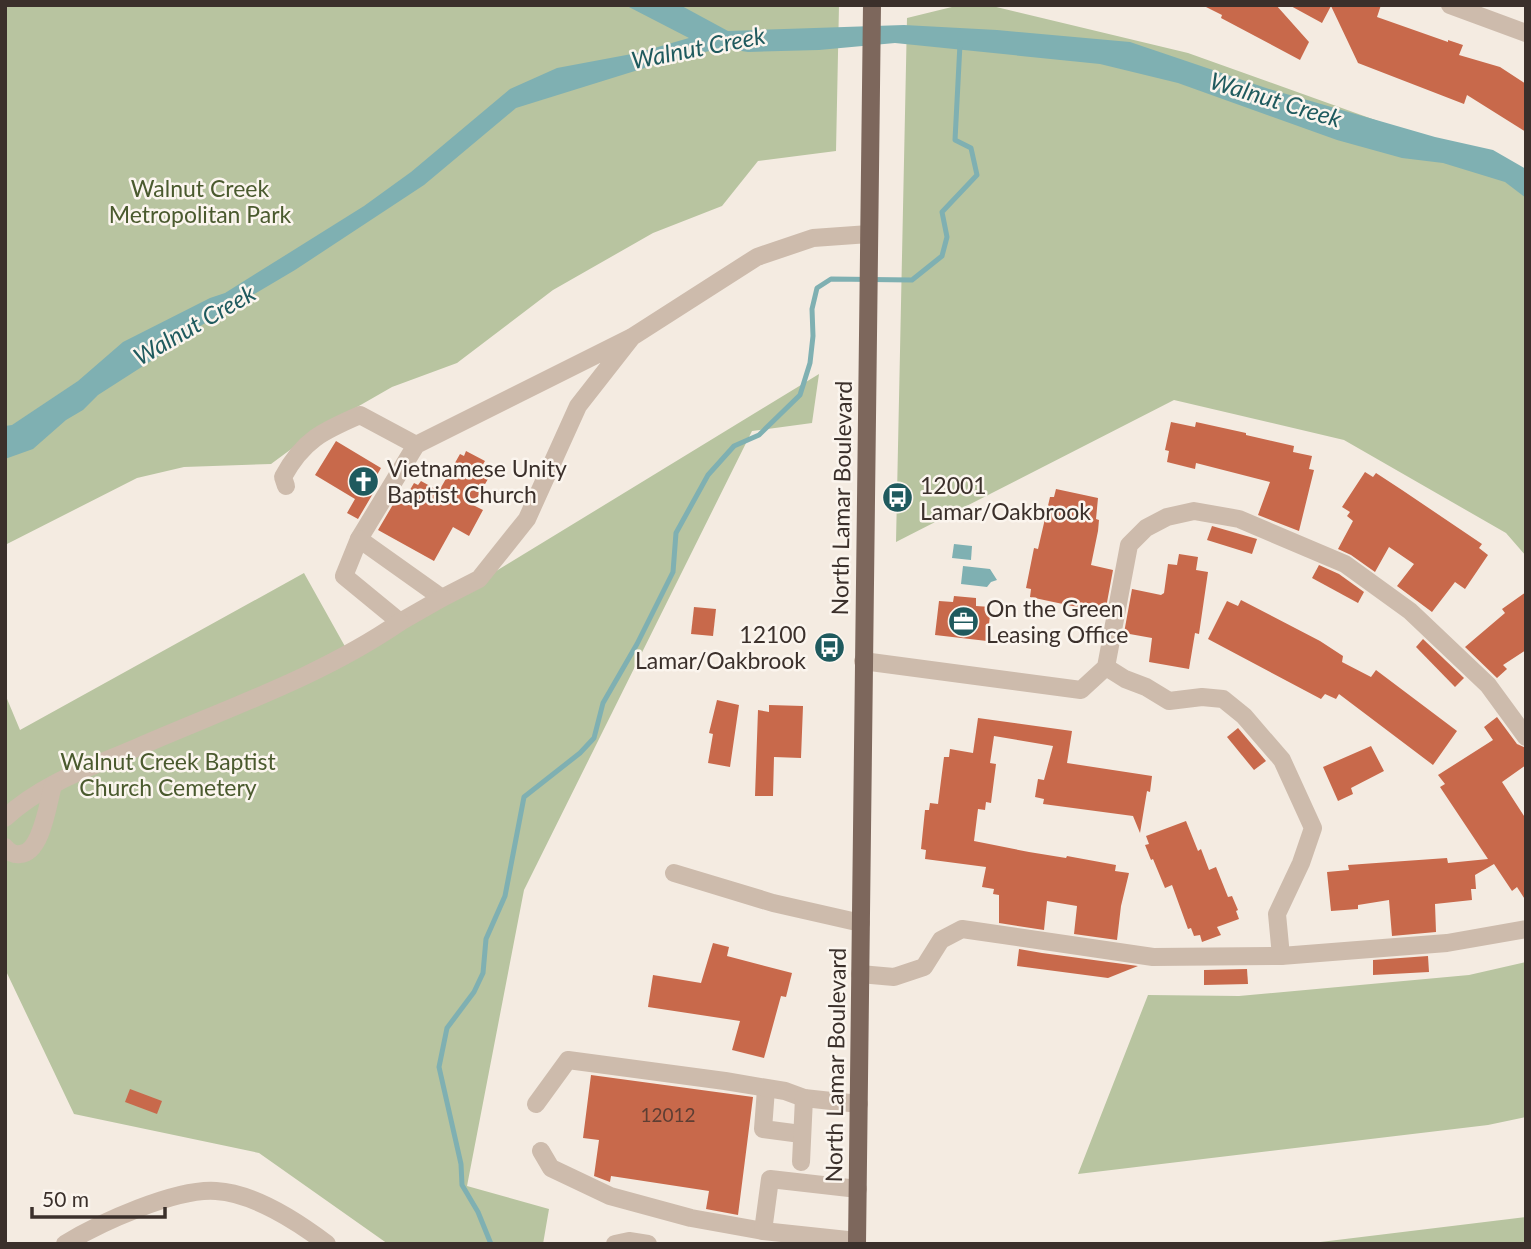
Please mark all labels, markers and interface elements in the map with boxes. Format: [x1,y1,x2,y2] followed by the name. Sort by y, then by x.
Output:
[629,20,768,74] water label: Walnut Creek
[1207,65,1346,133] water label: Walnut Creek
[109,174,292,228] park label: Walnut Creek Metropolitan Park
[128,277,261,371] water label: Walnut Creek
[825,380,857,616] street label: North Lamar Boulevard
[387,454,567,508] place label: Vietnamese Unity Baptist Church
[347,464,381,498] church icon: Vietnamese Unity Baptist Church
[920,471,1091,525] place label: 12001 Lamar/Oakbrook
[880,481,914,515] bus stop icon: 12001 Lamar/Oakbrook
[986,594,1128,648] place label: On the Green Leasing Office
[946,604,980,638] office icon: On the Green Leasing Office
[635,620,806,674] place label: 12100 Lamar/Oakbrook
[812,630,846,664] bus stop icon: 12100 Lamar/Oakbrook
[60,747,276,801] park label: Walnut Creek Baptist Church Cemetery
[819,947,851,1183] street label: North Lamar Boulevard
[640,1103,696,1126] house number: 12012
[32,1176,164,1220] scale bar
[42,1186,89,1211] text: 50 m

